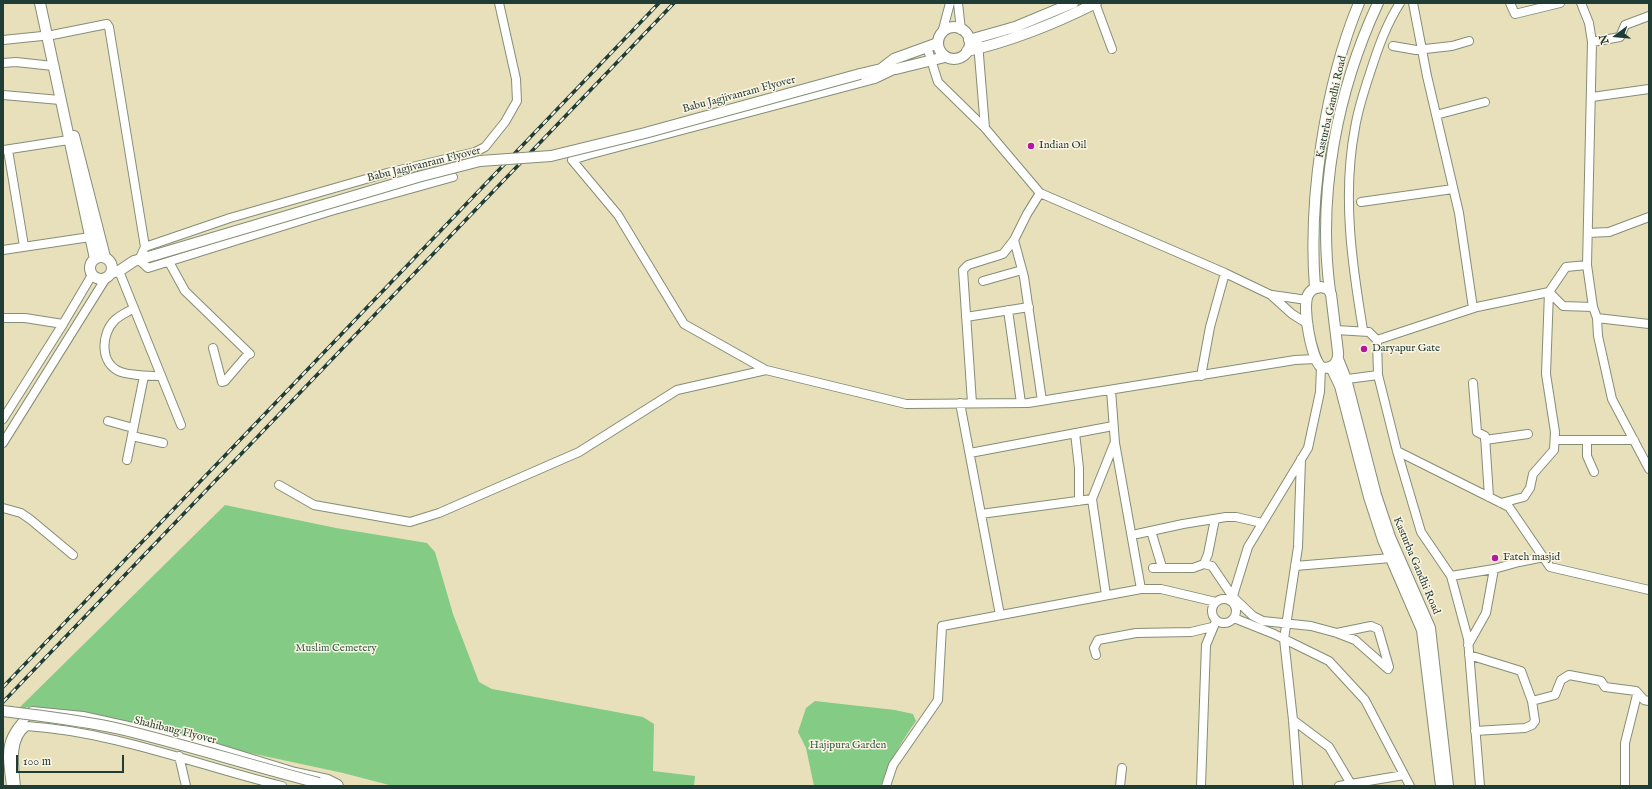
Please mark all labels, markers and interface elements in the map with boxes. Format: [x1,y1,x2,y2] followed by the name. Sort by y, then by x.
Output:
[1596,16,1636,56] north arrow
[1596,33,1613,46] text: N
[1314,55,1350,159] street label: Kasturba Gandhi Road
[681,74,797,116] street label: Babu Jagjivanram Flyover
[1039,139,1086,153] place label: Indian Oil
[1026,141,1036,151] marker: Indian Oil
[366,145,482,185] street label: Babu Jagjivanram Flyover
[1372,342,1440,356] place label: Daryapur Gate
[1359,344,1369,354] marker: Daryapur Gate
[1390,515,1442,617] street label: Kasturba Gandhi Road
[1503,551,1560,565] place label: Fateh masjid
[1490,553,1500,563] marker: Fateh masjid
[295,642,377,656] park label: Muslim Cemetery
[132,714,218,748] street label: Shahibaug Flyover
[810,739,886,753] park label: Hajipura Garden
[18,747,126,773] scale bar
[23,754,51,769] text: 100 m

